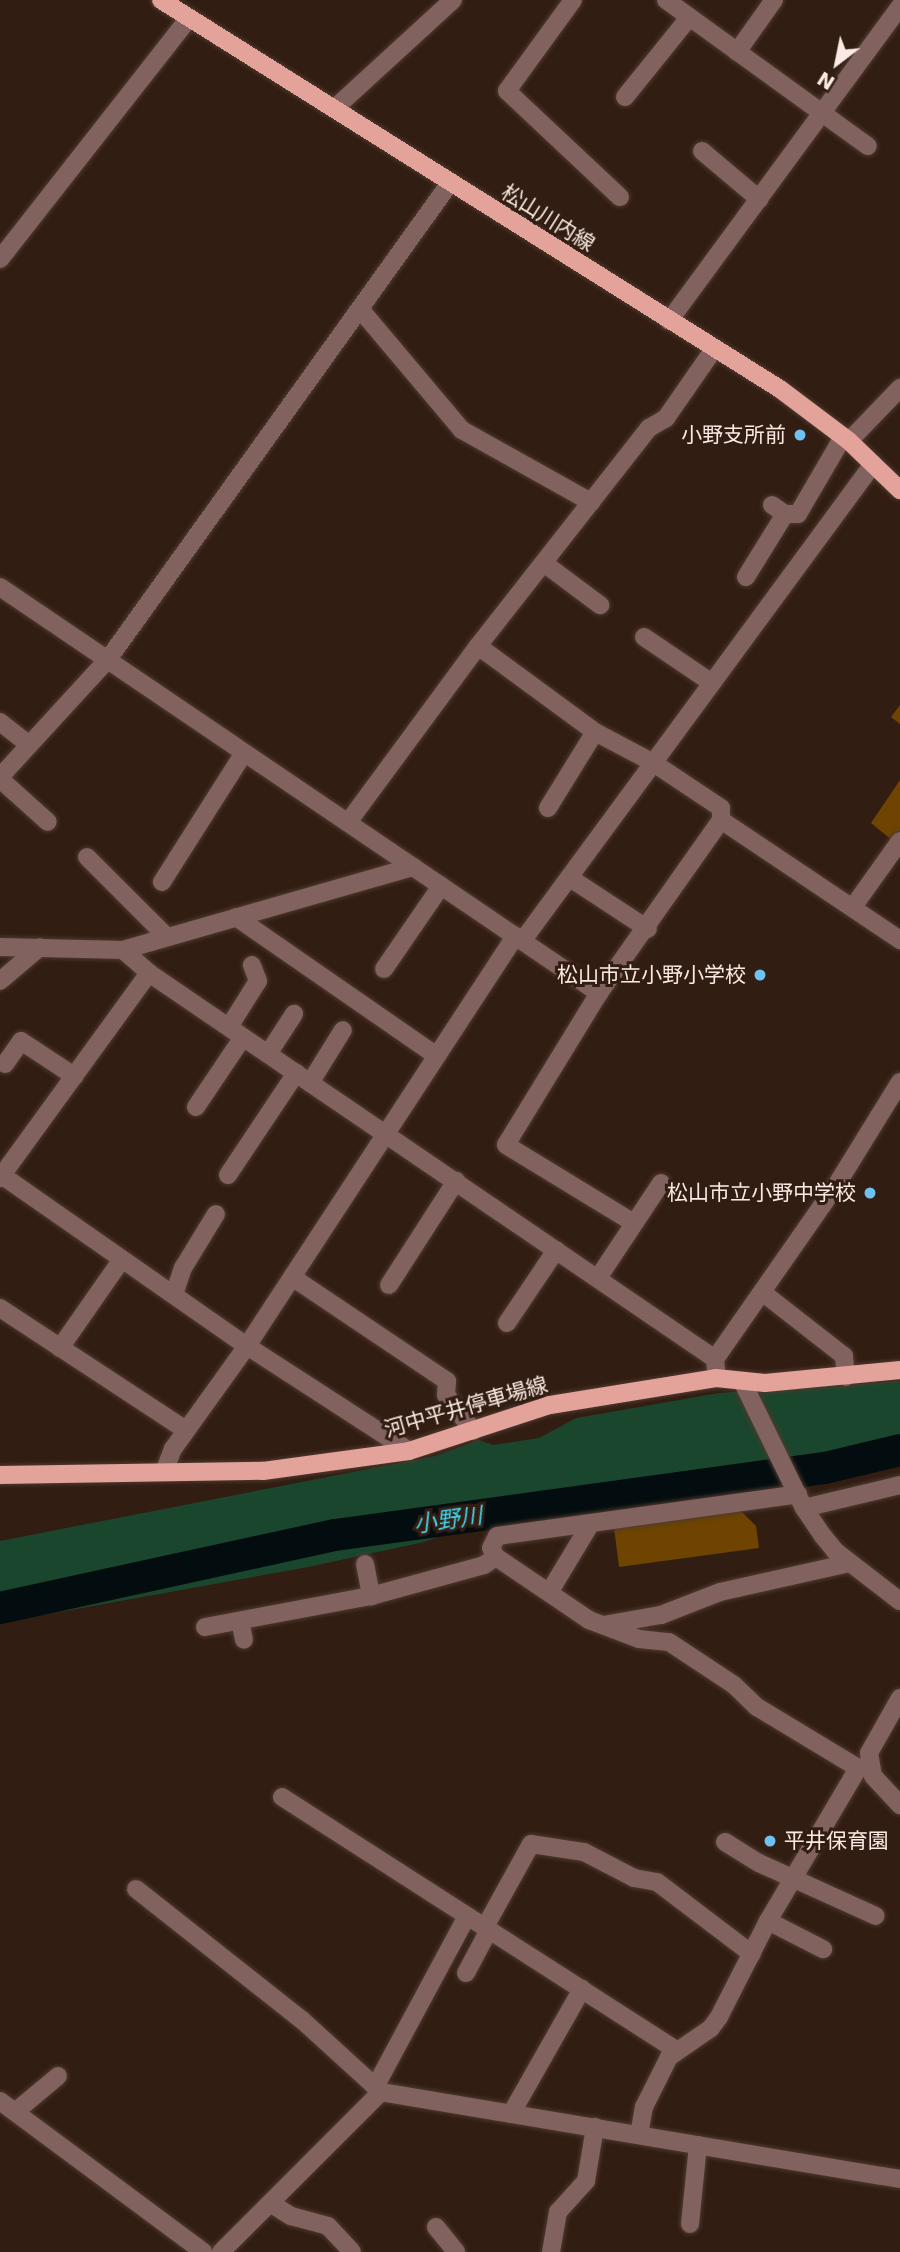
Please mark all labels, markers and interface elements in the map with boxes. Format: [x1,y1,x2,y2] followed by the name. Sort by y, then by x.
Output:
[802,28,872,98] north arrow
[813,67,838,94] text: N
[497,179,599,257] street label: 松山川内線
[681,422,786,448] place label: 小野支所前
[792,427,808,443] marker: 小野支所前
[557,962,746,988] place label: 松山市立小野小学校
[752,967,768,983] marker: 松山市立小野小学校
[667,1180,856,1206] place label: 松山市立小野中学校
[862,1185,878,1201] marker: 松山市立小野中学校
[382,1372,550,1442] street label: 河中平井停車場線
[412,1502,484,1538] water label: 小野川
[784,1828,889,1854] place label: 平井保育園
[762,1833,778,1849] marker: 平井保育園

